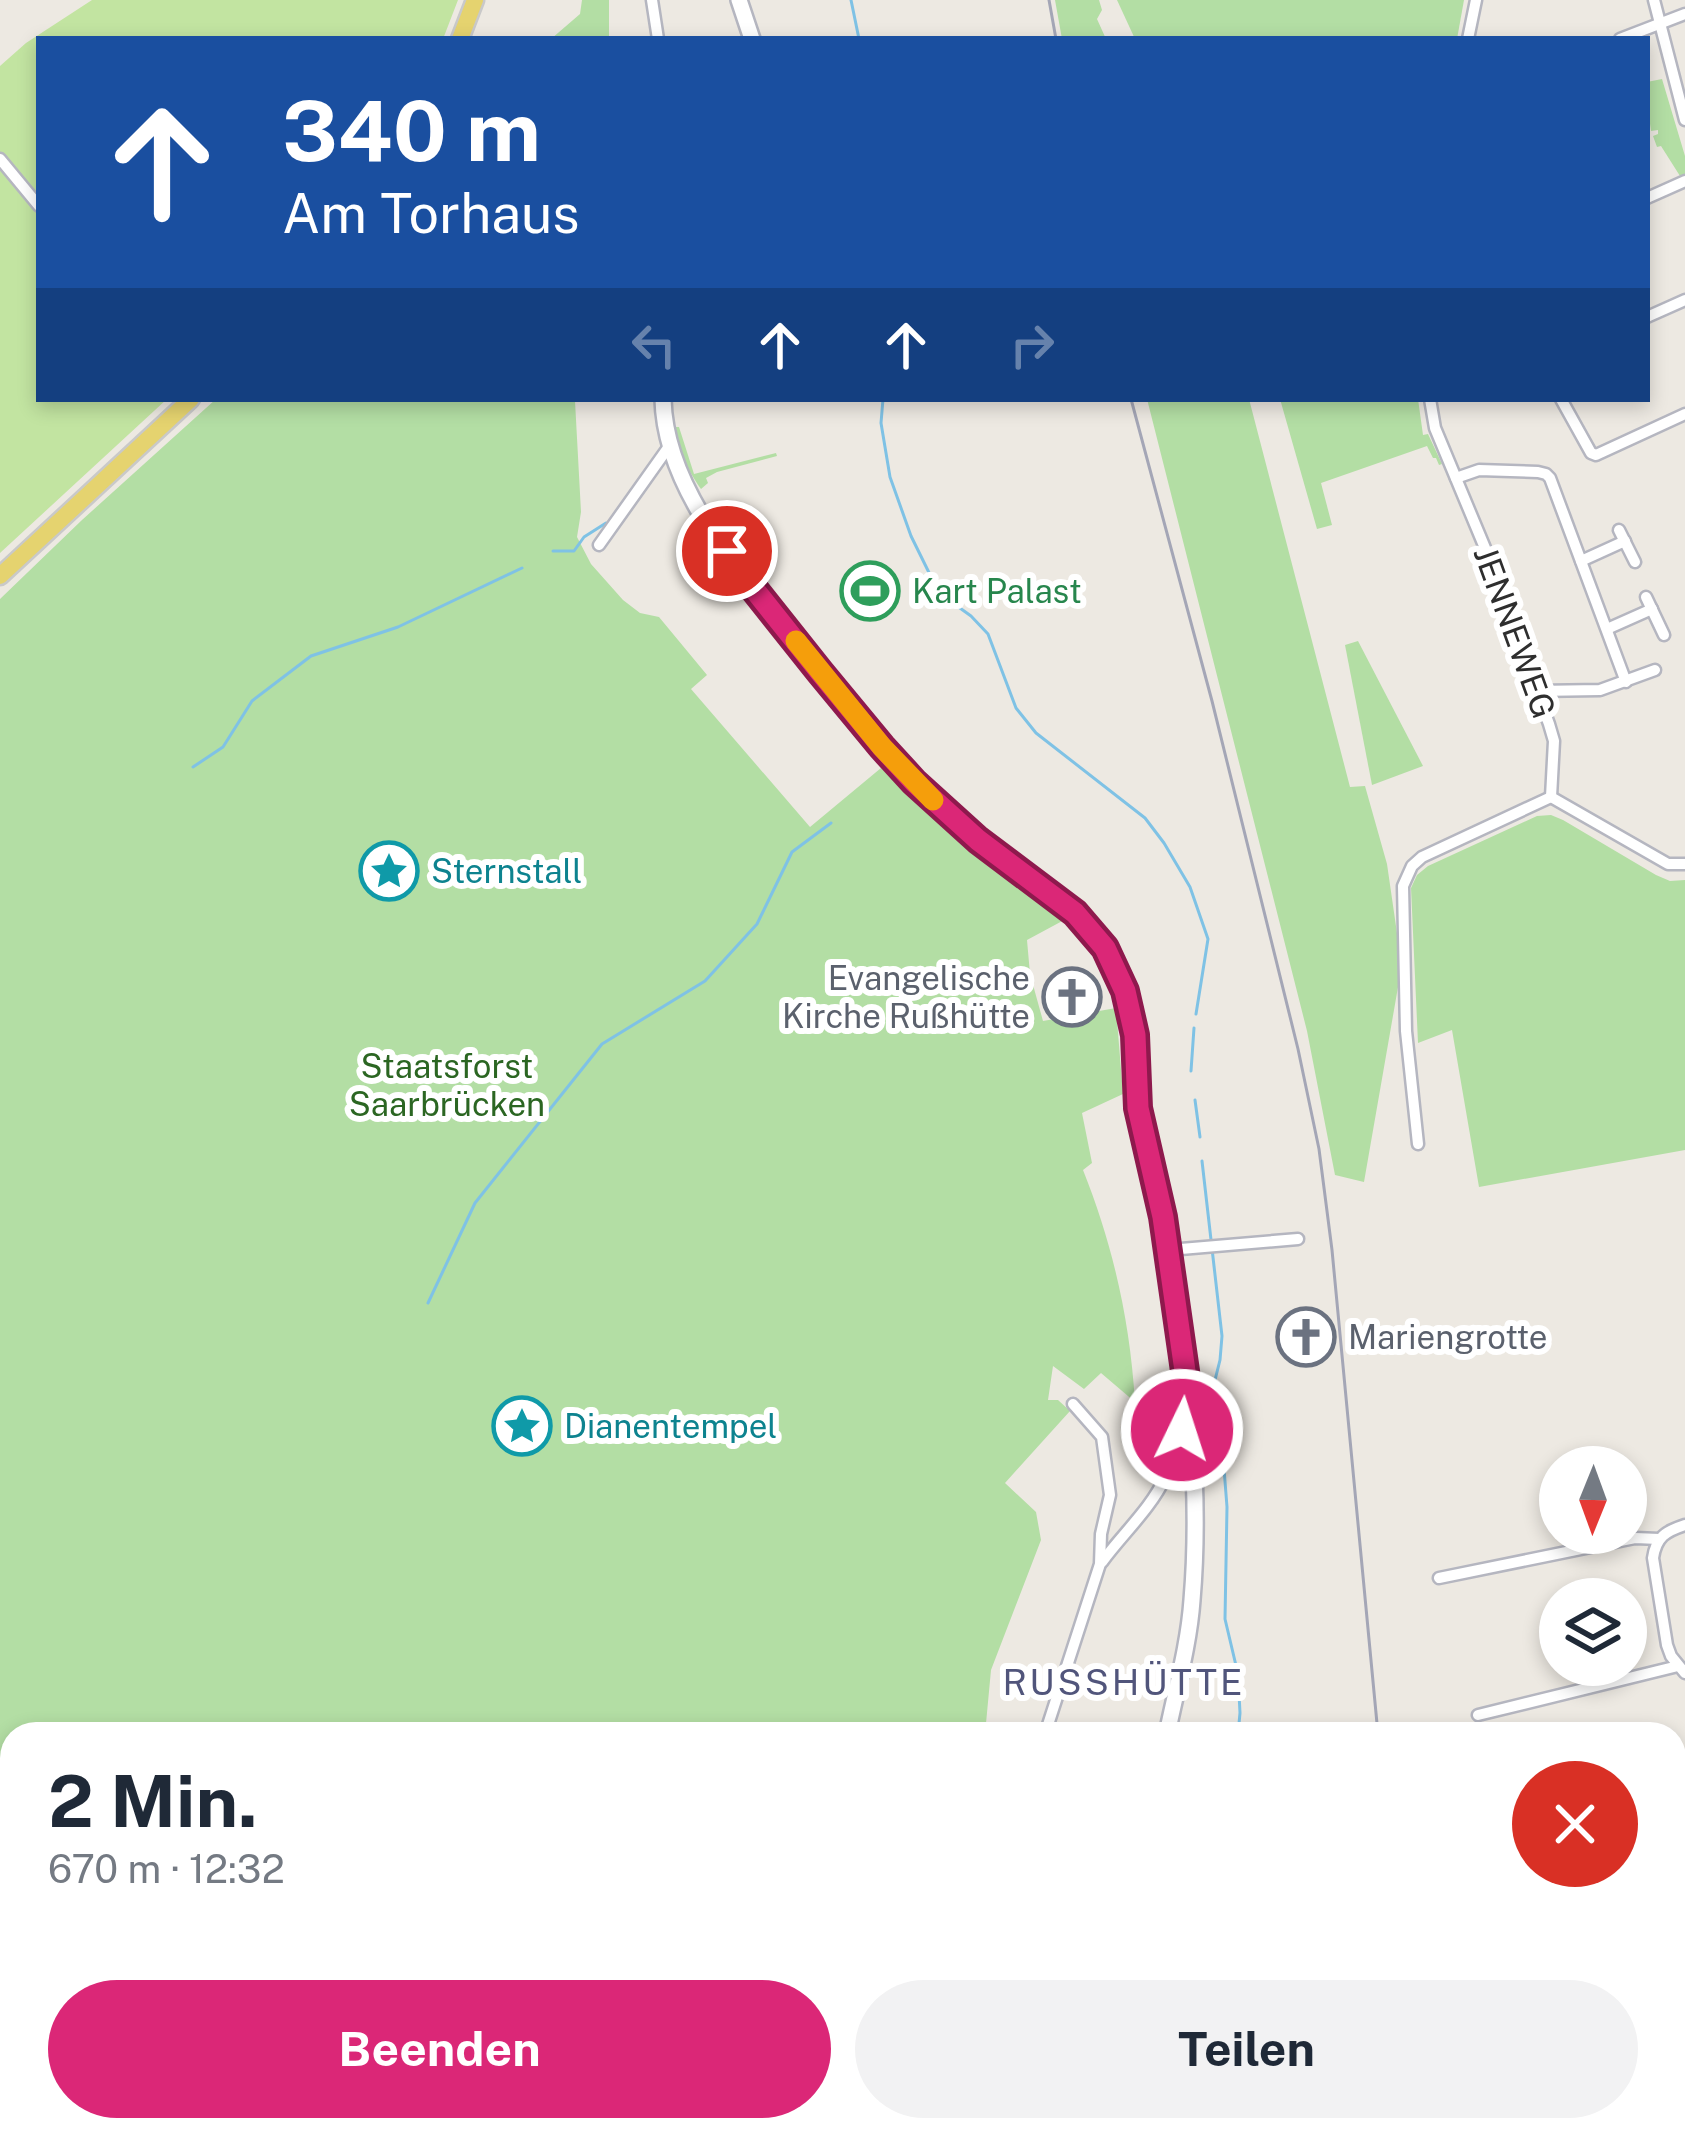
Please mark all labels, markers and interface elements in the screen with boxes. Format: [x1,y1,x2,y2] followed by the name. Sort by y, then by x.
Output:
[282,81,541,180] text: 340 m
[84,84,240,240] icon: ahead
[282,182,580,245] text: Am Torhaus
[621,312,687,378] icon: left
[747,312,813,378] icon: ahead
[873,312,939,378] icon: ahead
[999,312,1065,378] icon: right
[676,500,778,602] pin
[694,518,760,584] icon: arrive
[1466,541,1564,723] street label: JENNEWEG
[839,560,901,622] sports icon: Kart Palast
[912,572,1082,610] place label: Kart Palast
[358,840,420,902] place icon: Sternstall
[431,852,582,890] place label: Sternstall
[782,959,1030,1035] place label: Evangelische Kirche Rußhütte
[1041,966,1103,1028] church icon: Evangelische Kirche Rußhütte
[349,1047,545,1123] park label: Staatsforst Saarbrücken
[1275,1306,1337,1368] church icon: Mariengrotte
[1348,1318,1548,1356] place label: Mariengrotte
[1119,1367,1245,1493] position arrow
[491,1395,553,1457] place icon: Dianentempel
[564,1407,777,1445] place label: Dianentempel
[1539,1446,1647,1554] north arrow
[1539,1446,1647,1686] map controls
[1539,1578,1647,1686] button: layers
[1003,1661,1245,1703] district label: RUSSHÜTTE
[48,1759,258,1843] text: 2 Min.
[1512,1761,1638,1887] button: close
[48,1846,285,1892] text: 670 m · 12:32
[48,1980,831,2118] button: Beenden
[855,1980,1638,2118] button: Teilen

